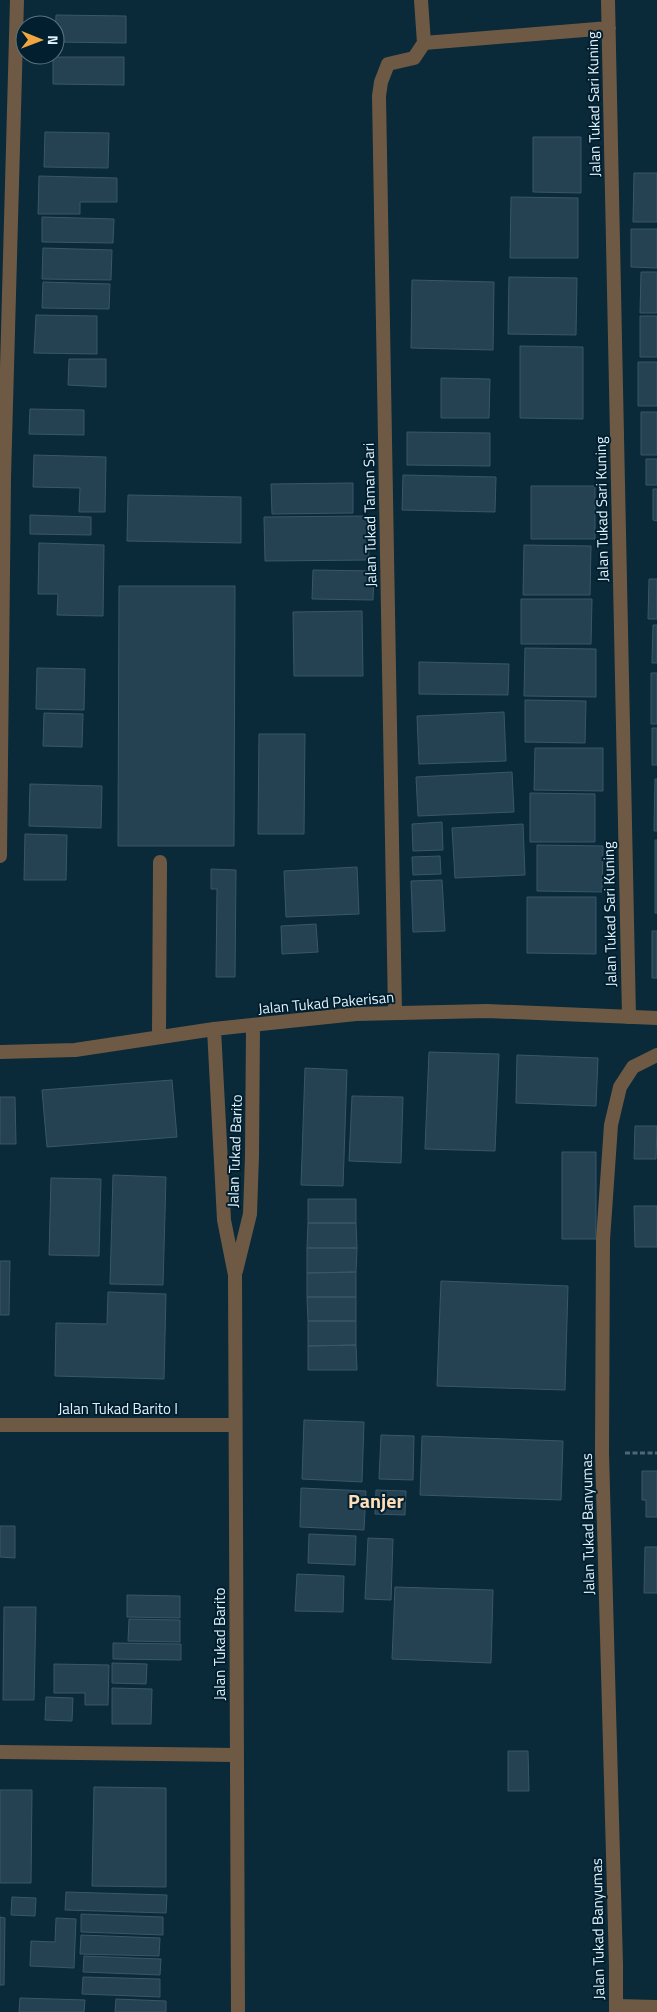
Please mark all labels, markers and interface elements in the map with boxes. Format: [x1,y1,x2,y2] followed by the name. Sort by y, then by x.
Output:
[15,15,65,65] north arrow
[581,31,606,177] street label: Jalan Tukad Sari Kuning
[43,35,64,45] text: N
[589,436,614,582] street label: Jalan Tukad Sari Kuning
[357,443,382,587] street label: Jalan Tukad Taman Sari
[597,841,622,987] street label: Jalan Tukad Sari Kuning
[257,985,395,1020] street label: Jalan Tukad Pakerisan
[221,1094,248,1208] street label: Jalan Tukad Barito
[58,1397,178,1420] street label: Jalan Tukad Barito I
[575,1453,600,1595] street label: Jalan Tukad Banyumas
[348,1485,404,1516] district label: Panjer
[208,1587,231,1701] street label: Jalan Tukad Barito
[585,1858,610,2000] street label: Jalan Tukad Banyumas

